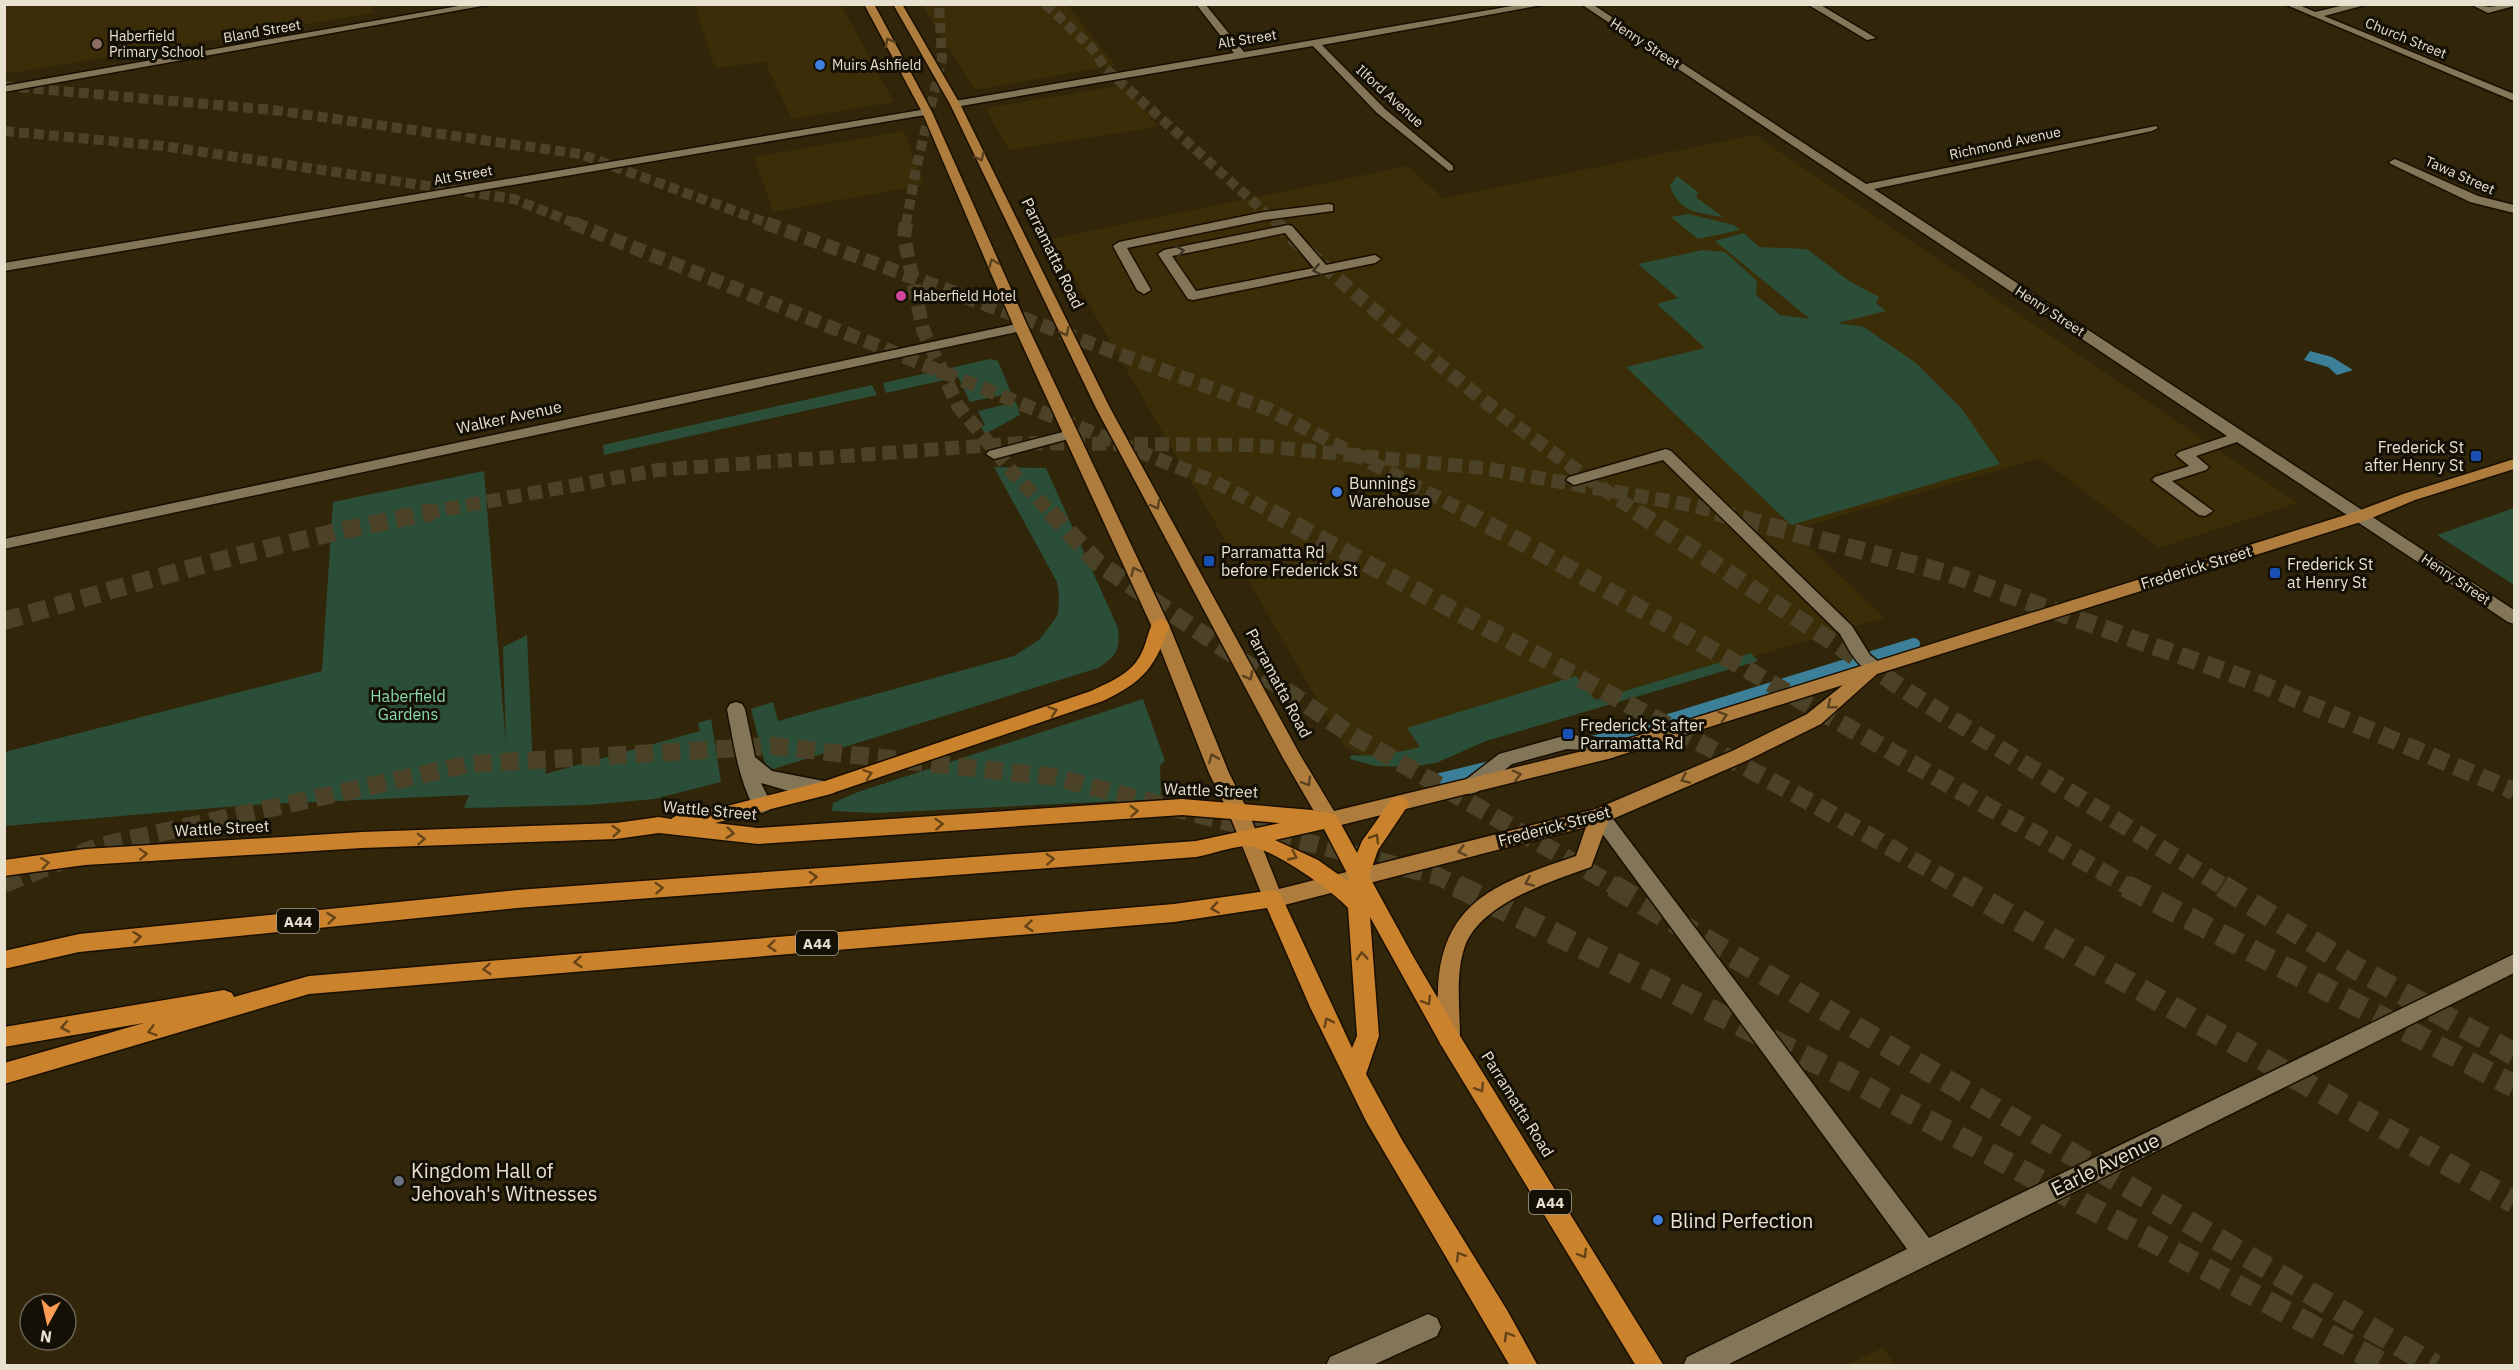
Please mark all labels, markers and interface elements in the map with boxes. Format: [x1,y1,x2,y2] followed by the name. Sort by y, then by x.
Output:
[2363,13,2449,63] street label: Church Street
[1607,14,1683,72] street label: Henry Street
[222,15,302,47] street label: Bland Street
[1216,25,1278,53] street label: Alt Street
[109,27,204,61] place label: Haberfield Primary School
[90,37,104,51] marker: Haberfield Primary School
[885,37,896,48] one-way arrow
[832,56,921,74] place label: Muirs Ashfield
[813,58,827,72] marker: Muirs Ashfield
[1352,61,1428,131] street label: Ilford Avenue
[1948,122,2063,164] street label: Richmond Avenue
[972,150,984,161] one-way arrow
[2422,152,2498,198] street label: Tawa Street
[432,161,494,189] street label: Alt Street
[1017,194,1089,312] street label: Parramatta Road
[1175,245,1185,258] one-way arrow
[988,258,1000,269] one-way arrow
[1313,263,1323,276] one-way arrow
[2012,282,2088,340] street label: Henry Street
[913,287,1017,305] place label: Haberfield Hotel
[894,289,908,303] marker: Haberfield Hotel
[1058,326,1070,337] one-way arrow
[455,396,564,438] street label: Walker Avenue
[2364,437,2464,475] place label: Frederick St after Henry St
[2469,449,2483,463] marker: Frederick St after Henry St
[1349,473,1430,511] place label: Bunnings Warehouse
[1330,485,1344,499] marker: Bunnings Warehouse
[1149,499,1160,509] one-way arrow
[2138,541,2254,593] street label: Frederick Street
[1221,542,1358,580] place label: Parramatta Rd before Frederick St
[2418,549,2494,609] street label: Henry Street
[1202,554,1216,568] marker: Parramatta Rd before Frederick St
[2287,554,2373,592] place label: Frederick St at Henry St
[2268,566,2282,580] marker: Frederick St at Henry St
[1131,567,1143,578] one-way arrow
[1242,625,1316,741] street label: Parramatta Road
[1242,670,1253,680] one-way arrow
[370,686,446,724] park label: Haberfield Gardens
[1827,697,1838,708] one-way arrow
[1047,706,1058,718] one-way arrow
[1717,711,1728,723] one-way arrow
[1580,715,1704,753] place label: Frederick St after Parramatta Rd
[1561,727,1575,741] marker: Frederick St after Parramatta Rd
[1208,753,1220,764] one-way arrow
[862,768,873,781] one-way arrow
[1512,769,1522,782] one-way arrow
[1681,772,1692,784] one-way arrow
[1299,776,1311,787] one-way arrow
[1163,778,1259,802] street label: Wattle Street
[662,796,758,824] street label: Wattle Street
[1496,801,1612,851] street label: Frederick Street
[1129,805,1139,818] one-way arrow
[174,816,270,840] street label: Wattle Street
[935,818,944,831] one-way arrow
[611,825,620,838] one-way arrow
[725,826,734,839] one-way arrow
[416,833,425,845] one-way arrow
[1368,834,1379,844] one-way arrow
[1457,844,1468,856] one-way arrow
[139,847,148,860] one-way arrow
[1287,849,1298,861] one-way arrow
[1045,853,1054,866] one-way arrow
[40,857,49,869] one-way arrow
[809,871,818,884] one-way arrow
[1524,875,1535,887] one-way arrow
[654,882,663,895] one-way arrow
[1211,901,1220,913] one-way arrow
[277,909,319,933] road number: A44
[326,912,335,925] one-way arrow
[1025,919,1034,932] one-way arrow
[132,931,141,944] one-way arrow
[796,931,838,955] road number: A44
[768,939,777,952] one-way arrow
[1356,952,1369,961] one-way arrow
[573,955,582,968] one-way arrow
[483,962,492,975] one-way arrow
[1420,995,1431,1005] one-way arrow
[1324,1017,1336,1028] one-way arrow
[60,1020,70,1033] one-way arrow
[147,1024,158,1036] one-way arrow
[1477,1047,1559,1161] street label: Parramatta Road
[1473,1081,1484,1092] one-way arrow
[2046,1126,2164,1202] street label: Earle Avenue
[411,1157,598,1207] place label: Kingdom Hall of Jehovah's Witnesses
[392,1174,406,1188] marker: Kingdom Hall of Jehovah's Witnesses
[1529,1190,1571,1214] road number: A44
[1670,1207,1813,1234] place label: Blind Perfection
[1651,1213,1665,1227] marker: Blind Perfection
[1575,1248,1587,1258] one-way arrow
[1456,1252,1468,1262] one-way arrow
[18,1292,78,1352] north arrow
[39,1326,53,1348] text: N
[1504,1332,1516,1342] one-way arrow

